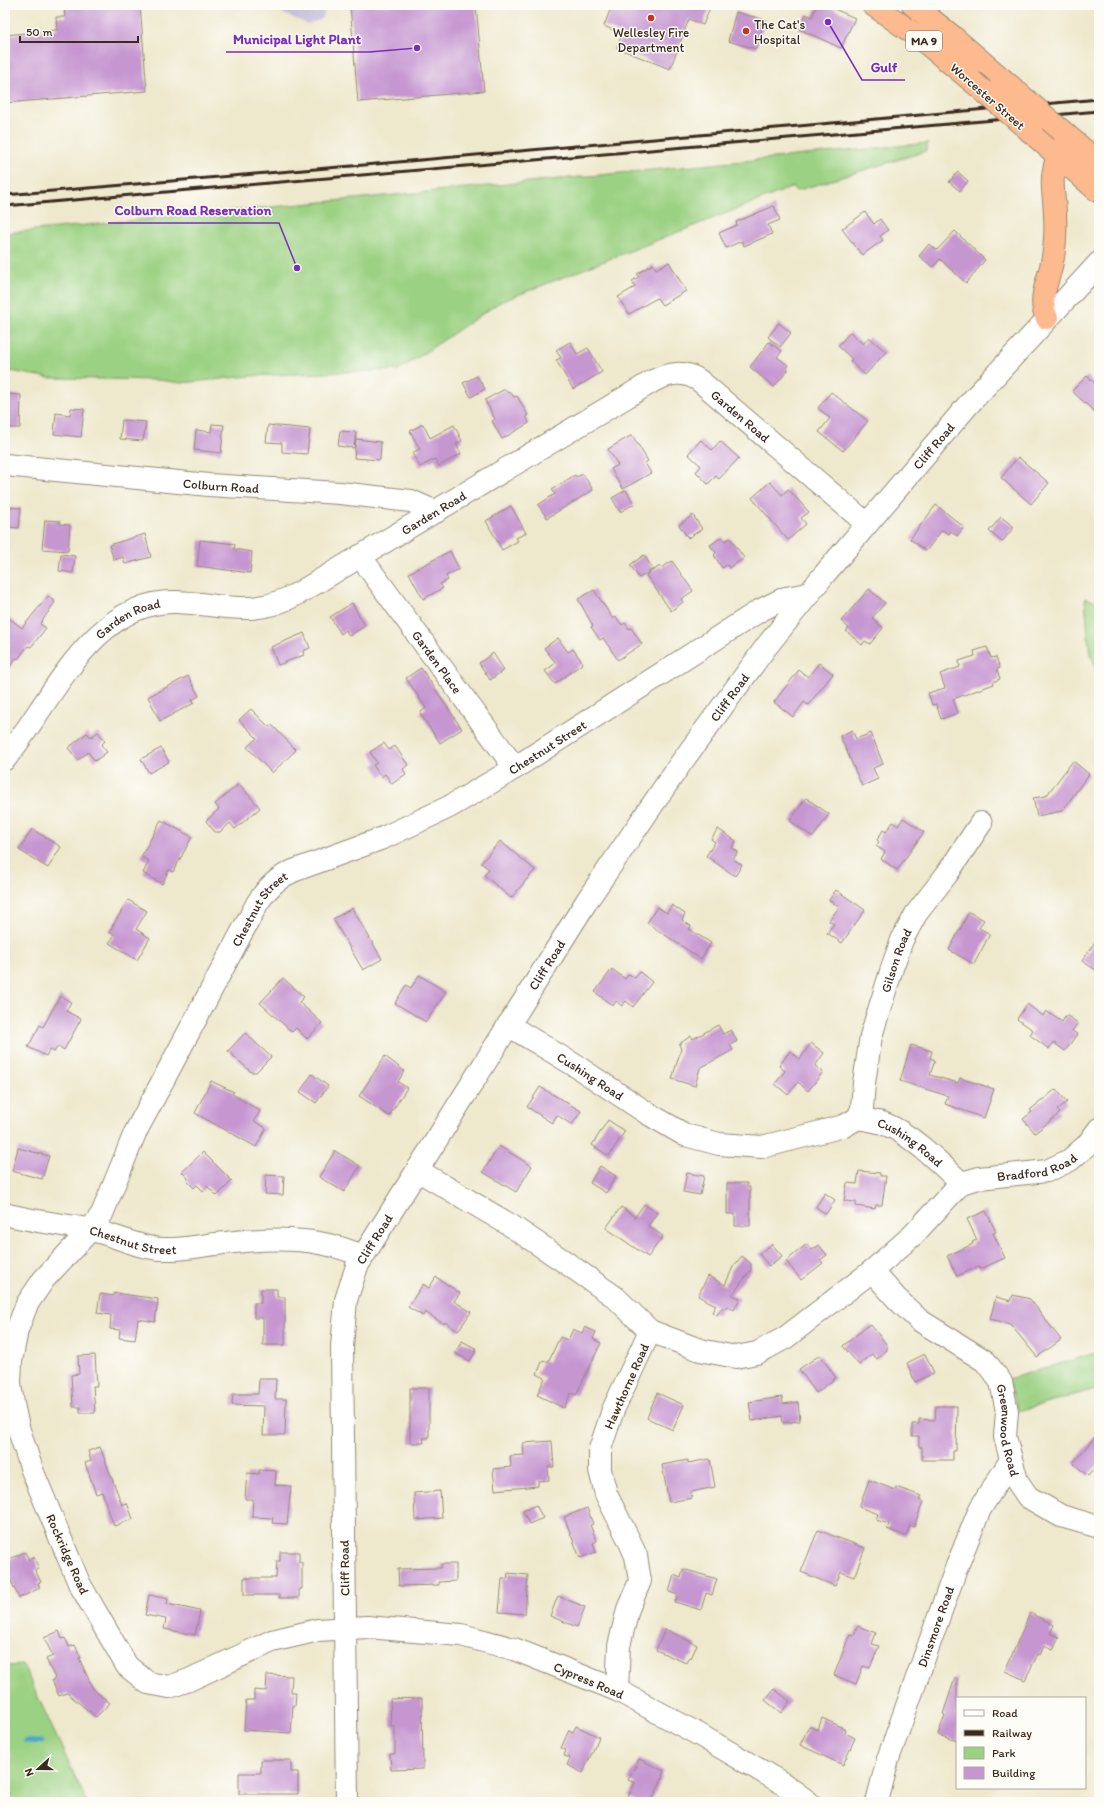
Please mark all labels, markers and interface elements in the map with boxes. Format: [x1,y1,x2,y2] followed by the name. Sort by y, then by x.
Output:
[646,13,656,23] marker: Wellesley Fire Department
[754,17,805,47] place label: The Cat's Hospital
[20,18,138,44] scale bar
[26,25,52,39] text: 50 m
[613,25,689,55] place label: Wellesley Fire Department
[226,26,369,52] callout: Municipal Light Plant
[741,26,751,36] marker: The Cat's Hospital
[233,31,362,48] text: Municipal Light Plant
[906,31,942,51] road number: MA 9
[862,54,905,80] callout: Gulf
[871,59,898,76] text: Gulf
[947,60,1028,133] street label: Worcester Street
[108,197,279,223] callout: Colburn Road Reservation
[115,202,271,219] text: Colburn Road Reservation
[708,387,773,446] street label: Garden Road
[910,420,958,472] street label: Cliff Road
[182,475,260,496] street label: Colburn Road
[399,488,469,538] street label: Garden Road
[92,596,162,642] street label: Garden Road
[409,628,465,697] street label: Garden Place
[707,670,752,725] street label: Cliff Road
[506,717,589,778] street label: Chestnut Street
[229,868,290,949] street label: Chestnut Street
[878,926,915,994] street label: Gilson Road
[526,937,568,993] street label: Cliff Road
[554,1049,626,1103] street label: Cushing Road
[876,1115,946,1170] street label: Cushing Road
[996,1150,1080,1184] street label: Bradford Road
[353,1211,396,1267] street label: Cliff Road
[88,1223,177,1257] street label: Chestnut Street
[601,1341,652,1431] street label: Hawthorne Road
[994,1383,1022,1478] street label: Greenwood Road
[43,1512,92,1597] street label: Rockridge Road
[337,1540,352,1596] street label: Cliff Road
[914,1584,957,1669] street label: Dinsmore Road
[551,1659,626,1702] street label: Cypress Road
[956,1697,1086,1789] legend
[992,1706,1018,1720] text: Road
[992,1726,1032,1740] text: Railway
[992,1746,1016,1760] text: Park
[18,1749,58,1789] north arrow
[992,1766,1036,1780] text: Building
[22,1767,37,1778] text: N

